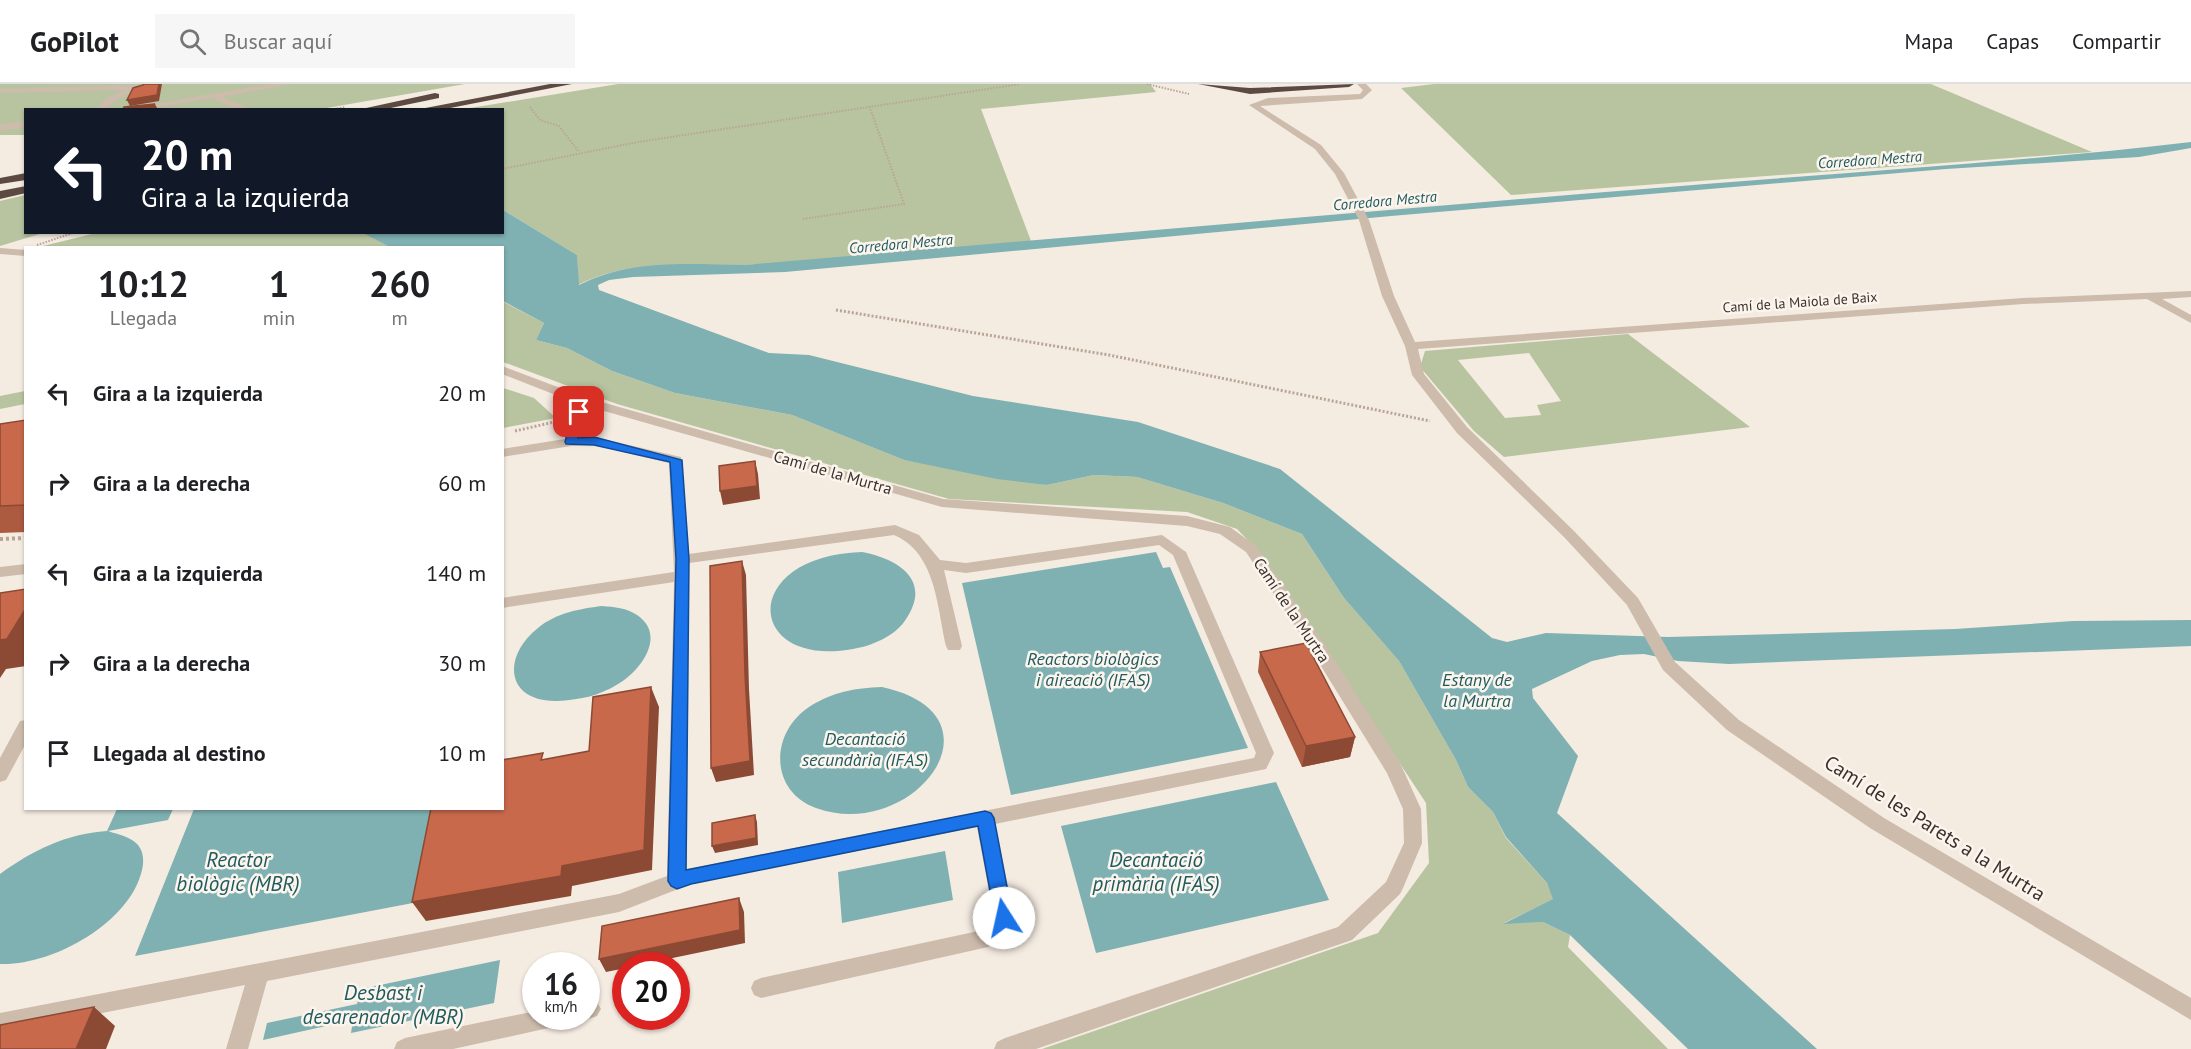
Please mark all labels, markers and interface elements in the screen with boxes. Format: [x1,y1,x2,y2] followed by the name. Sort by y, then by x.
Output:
[155,14,575,68] search box
[30,23,119,60] text: GoPilot
[176,25,209,58] icon: search
[224,27,332,55] text: Buscar aquí
[1905,28,1953,55] text: Mapa
[1986,28,2039,55] text: Capas
[2072,28,2161,55] text: Compartir
[141,127,233,182] text: 20 m
[42,132,120,210] icon: left
[1817,146,1923,173] water label: Corredora Mestra
[141,180,350,214] text: Gira a la izquierda
[1332,186,1438,215] water label: Corredora Mestra
[848,229,954,258] water label: Corredora Mestra
[98,260,189,307] text: 10:12
[269,260,289,307] text: 1
[369,260,430,307] text: 260
[1722,288,1878,316] street label: Camí de la Maiola de Baix
[110,305,177,331] text: Llegada
[263,305,295,331] text: min
[392,305,408,331] text: m
[42,377,75,410] icon: left
[93,379,263,407] text: Gira a la izquierda
[438,379,486,407] text: 20 m
[553,386,604,437] pin
[562,395,595,428] icon: arrive
[771,446,895,498] street label: Camí de la Murtra
[42,467,75,500] icon: right
[93,469,250,497] text: Gira a la derecha
[438,469,486,497] text: 60 m
[1250,554,1334,666] street label: Camí de la Murtra
[42,557,75,590] icon: left
[93,559,263,587] text: Gira a la izquierda
[426,559,486,587] text: 140 m
[42,647,75,680] icon: right
[1027,647,1160,691] water label: Reactors biològics i aireació (IFAS)
[93,649,250,677] text: Gira a la derecha
[438,649,486,677] text: 30 m
[1442,668,1513,712] water label: Estany de la Murtra
[802,727,928,771] water label: Decantació secundària (IFAS)
[42,737,75,770] icon: arrive
[93,739,266,767] text: Llegada al destino
[438,739,486,767] text: 10 m
[1820,749,2050,907] street label: Camí de les Parets a la Murtra
[176,846,300,897] water label: Reactor biològic (MBR)
[1092,846,1220,897] water label: Decantació primària (IFAS)
[972,886,1036,950] position arrow
[612,952,690,1030] speed limit sign: 20
[544,964,578,1003] text: 16
[302,979,464,1030] water label: Desbast i desarenador (MBR)
[545,997,577,1016] text: km/h

